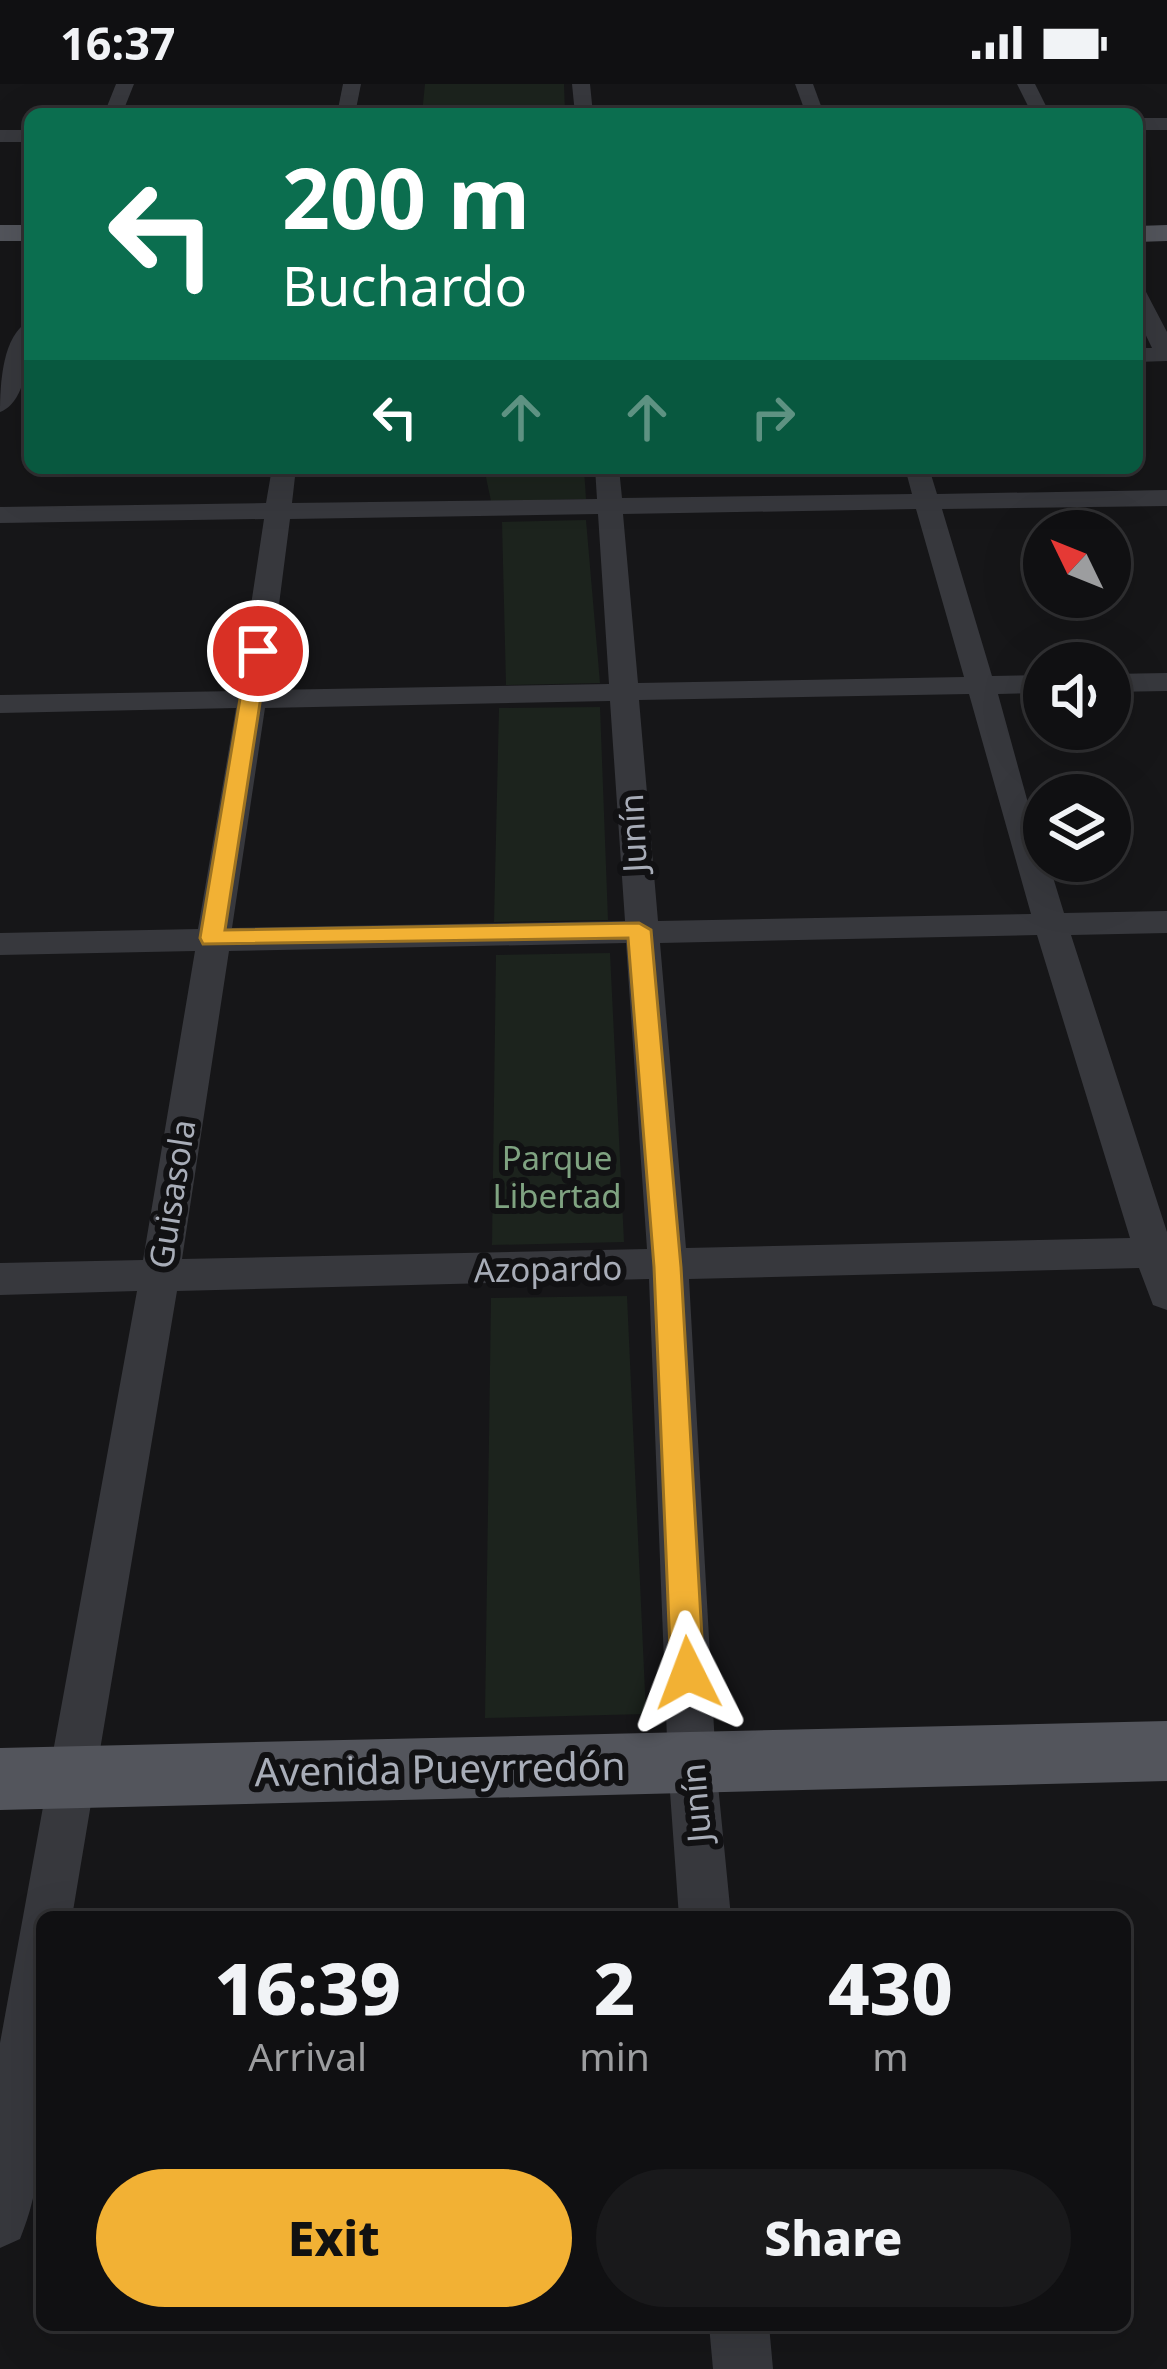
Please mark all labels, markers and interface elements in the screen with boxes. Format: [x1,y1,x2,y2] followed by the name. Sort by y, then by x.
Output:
[60,12,176,73] text: 16:37
[282,139,530,254] text: 200 m
[84,156,240,312] icon: left
[282,248,527,322] text: Buchardo
[362,384,428,450] icon: left
[488,384,554,450] icon: ahead
[614,384,680,450] icon: ahead
[740,384,806,450] icon: right
[1023,510,1131,618] north arrow
[1023,510,1131,882] map controls
[207,600,309,702] pin
[225,618,291,684] icon: arrive
[1023,642,1131,750] button: sound
[1023,774,1131,882] button: layers
[608,793,657,877] street label: Junín
[138,1116,205,1272] street label: Guisasola
[492,1135,622,1218] park label: Parque Libertad
[473,1245,623,1292] street label: Azopardo
[625,1610,751,1736] position arrow
[254,1738,626,1797] street label: Avenida Pueyrredón
[670,1762,722,1847] street label: Junín
[214,1938,401,2036] text: 16:39
[594,1938,635,2036] text: 2
[828,1938,953,2036] text: 430
[248,2029,367,2082] text: Arrival
[579,2029,650,2082] text: min
[872,2029,909,2082] text: m
[96,2169,572,2307] button: Exit
[596,2169,1071,2307] button: Share

